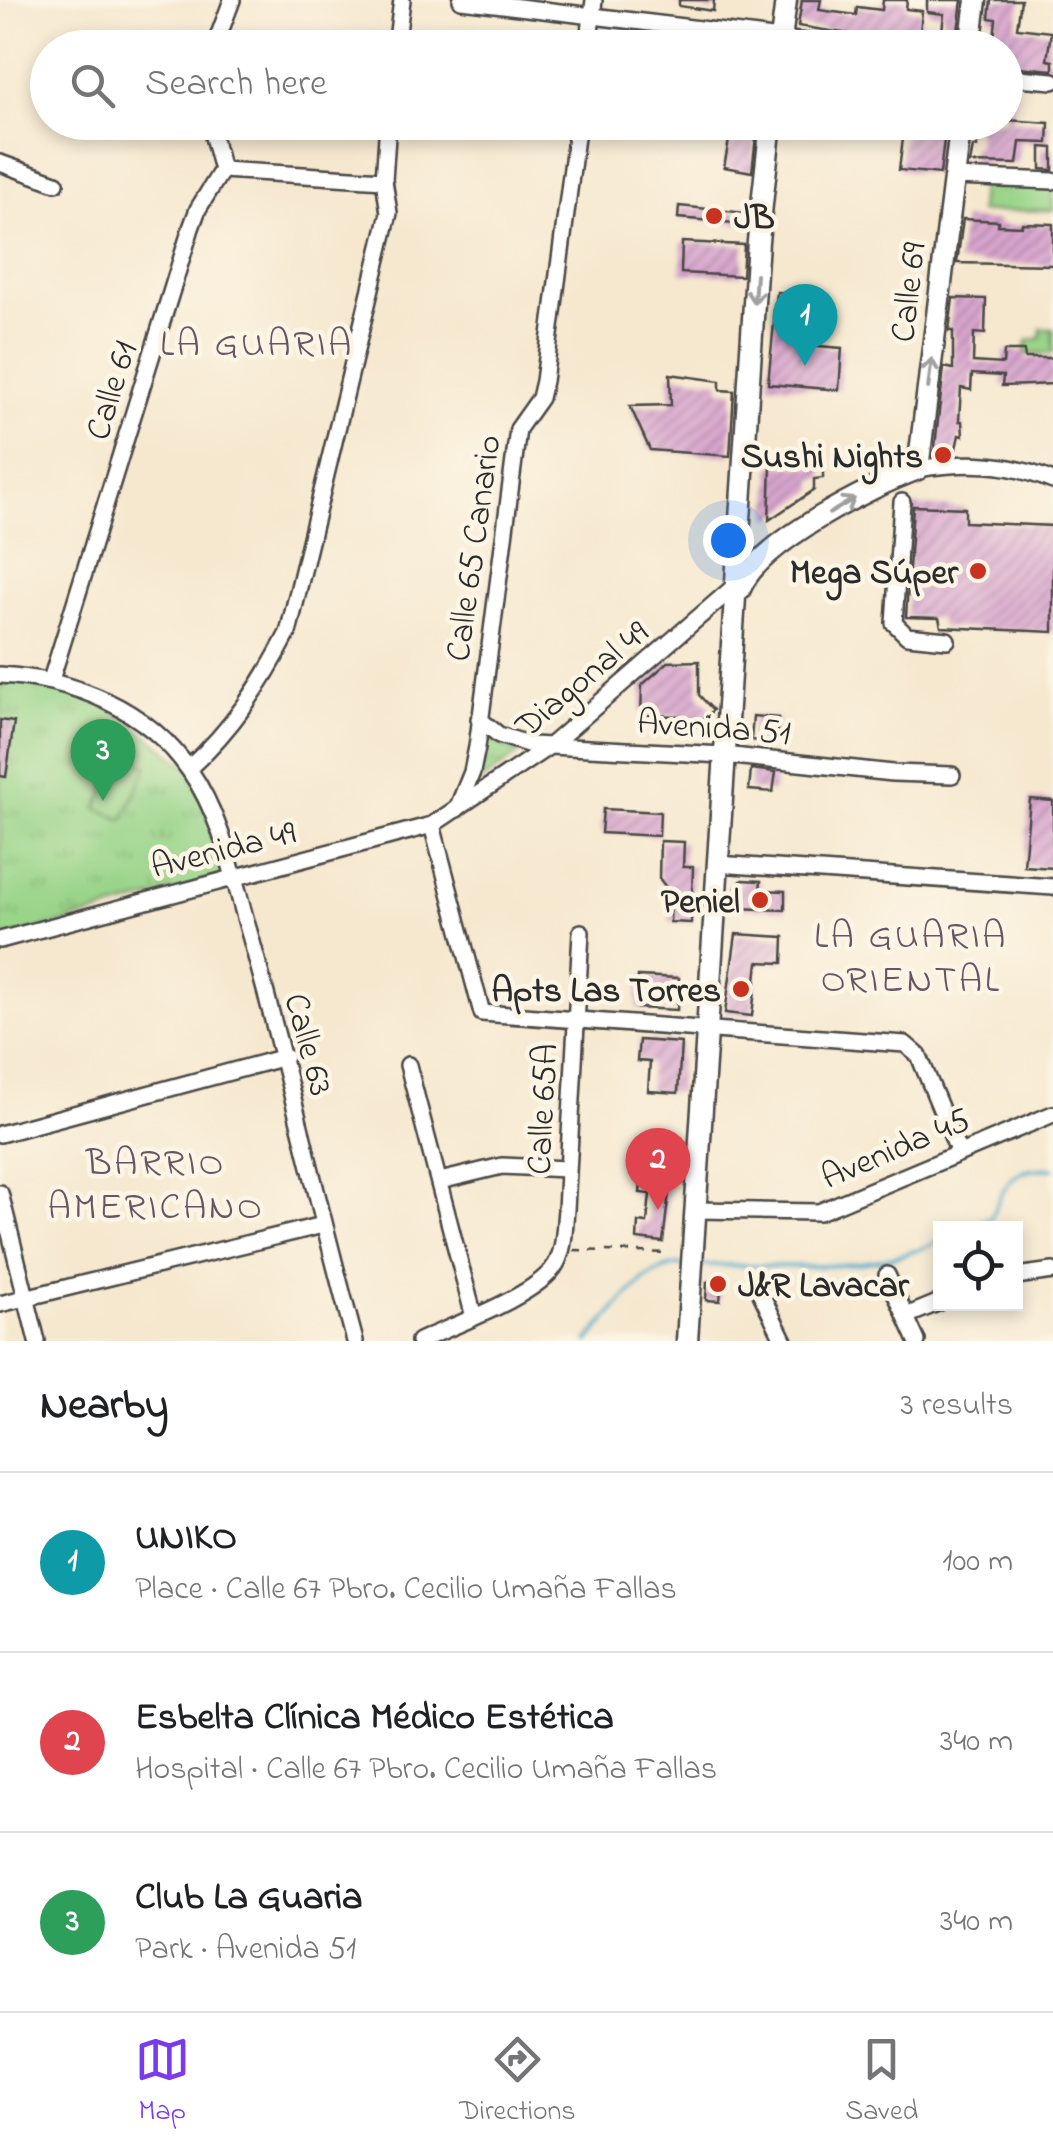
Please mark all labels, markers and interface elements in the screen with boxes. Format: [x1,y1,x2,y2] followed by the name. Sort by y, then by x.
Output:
[30,30,1023,140] search box
[145,57,327,113] text: Search here
[65,58,120,113] icon: search
[734,194,775,245] place label: JB
[703,205,725,227] marker: JB
[879,239,942,345] street label: Calle 69
[745,273,764,305] one-way arrow
[772,284,838,366] pin: 1
[160,318,354,374] district label: LA GUARIA
[74,335,152,447] street label: Calle 61
[921,357,940,389] one-way arrow
[434,432,517,665] street label: Calle 65 Canario
[741,433,923,485] place label: Sushi Nights
[932,444,954,466] marker: Sushi Nights
[827,496,855,516] one-way arrow
[703,515,754,566] your location
[790,549,959,601] place label: Mega Súper
[967,560,989,582] marker: Mega Súper
[505,609,661,752] street label: Diagonal 49
[635,699,792,760] street label: Avenida 51
[70,718,136,801] pin: 3
[146,809,302,894] street label: Avenida 49
[661,878,740,929] place label: Peniel
[749,889,771,911] marker: Peniel
[814,910,1008,1010] district label: LA GUARIA ORIENTAL
[492,967,721,1018] place label: Apts Las Torres
[730,978,752,1000] marker: Apts Las Torres
[269,988,345,1102] street label: Calle 63
[516,1042,573,1176] street label: Calle 65A
[814,1096,979,1204] street label: Avenida 45
[626,1128,690,1210] pin: 2
[48,1137,264,1237] district label: BARRIO AMERICANO
[933,1221,1023,1311] map controls
[933,1221,1023,1311] button: locate
[738,1262,910,1313] place label: J&R Lavacar
[707,1273,729,1295] marker: J&R Lavacar
[40,1376,168,1437] text: Nearby
[901,1383,1013,1430] text: 3 results
[135,1511,237,1567] text: UNIKO
[67,1539,78,1586] text: 1
[942,1539,1013,1586] text: 100 m
[135,1567,677,1614] text: Place · Calle 67 Pbro. Cecilio Umaña Fallas
[135,1691,614,1747] text: Esbelta Clínica Médico Estética
[65,1719,80,1766] text: 2
[940,1719,1013,1766] text: 340 m
[135,1747,717,1794] text: Hospital · Calle 67 Pbro. Cecilio Umaña Fallas
[135,1871,363,1927] text: Club La Guaria
[66,1899,79,1946] text: 3
[940,1899,1013,1946] text: 340 m
[135,1927,356,1974] text: Park · Avenida 51
[135,2032,190,2133] tab: Map
[459,2032,576,2133] tab: Directions
[845,2032,918,2133] tab: Saved

